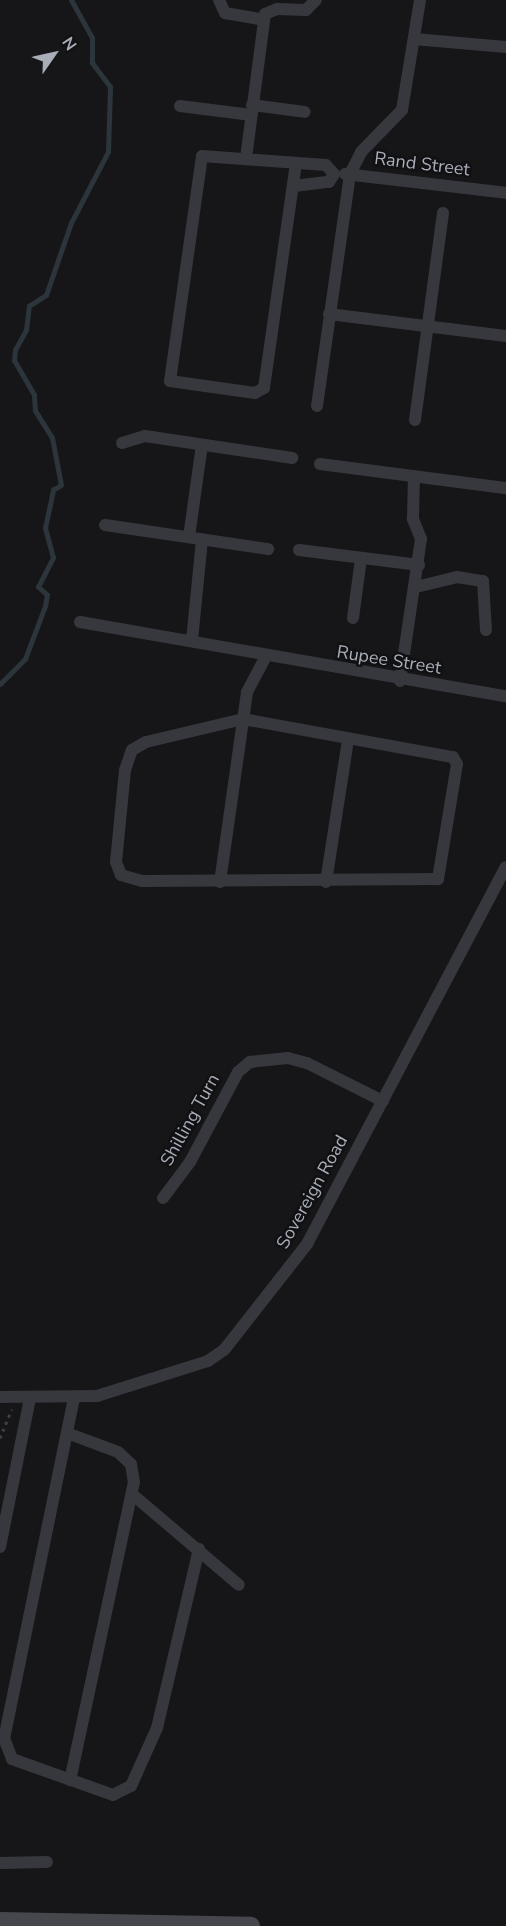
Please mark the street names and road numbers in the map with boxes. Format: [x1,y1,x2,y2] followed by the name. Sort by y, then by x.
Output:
[373,147,471,181] street label: Rand Street
[335,641,443,679] street label: Rupee Street
[156,1070,224,1170] street label: Shilling Turn
[272,1131,352,1253] street label: Sovereign Road

